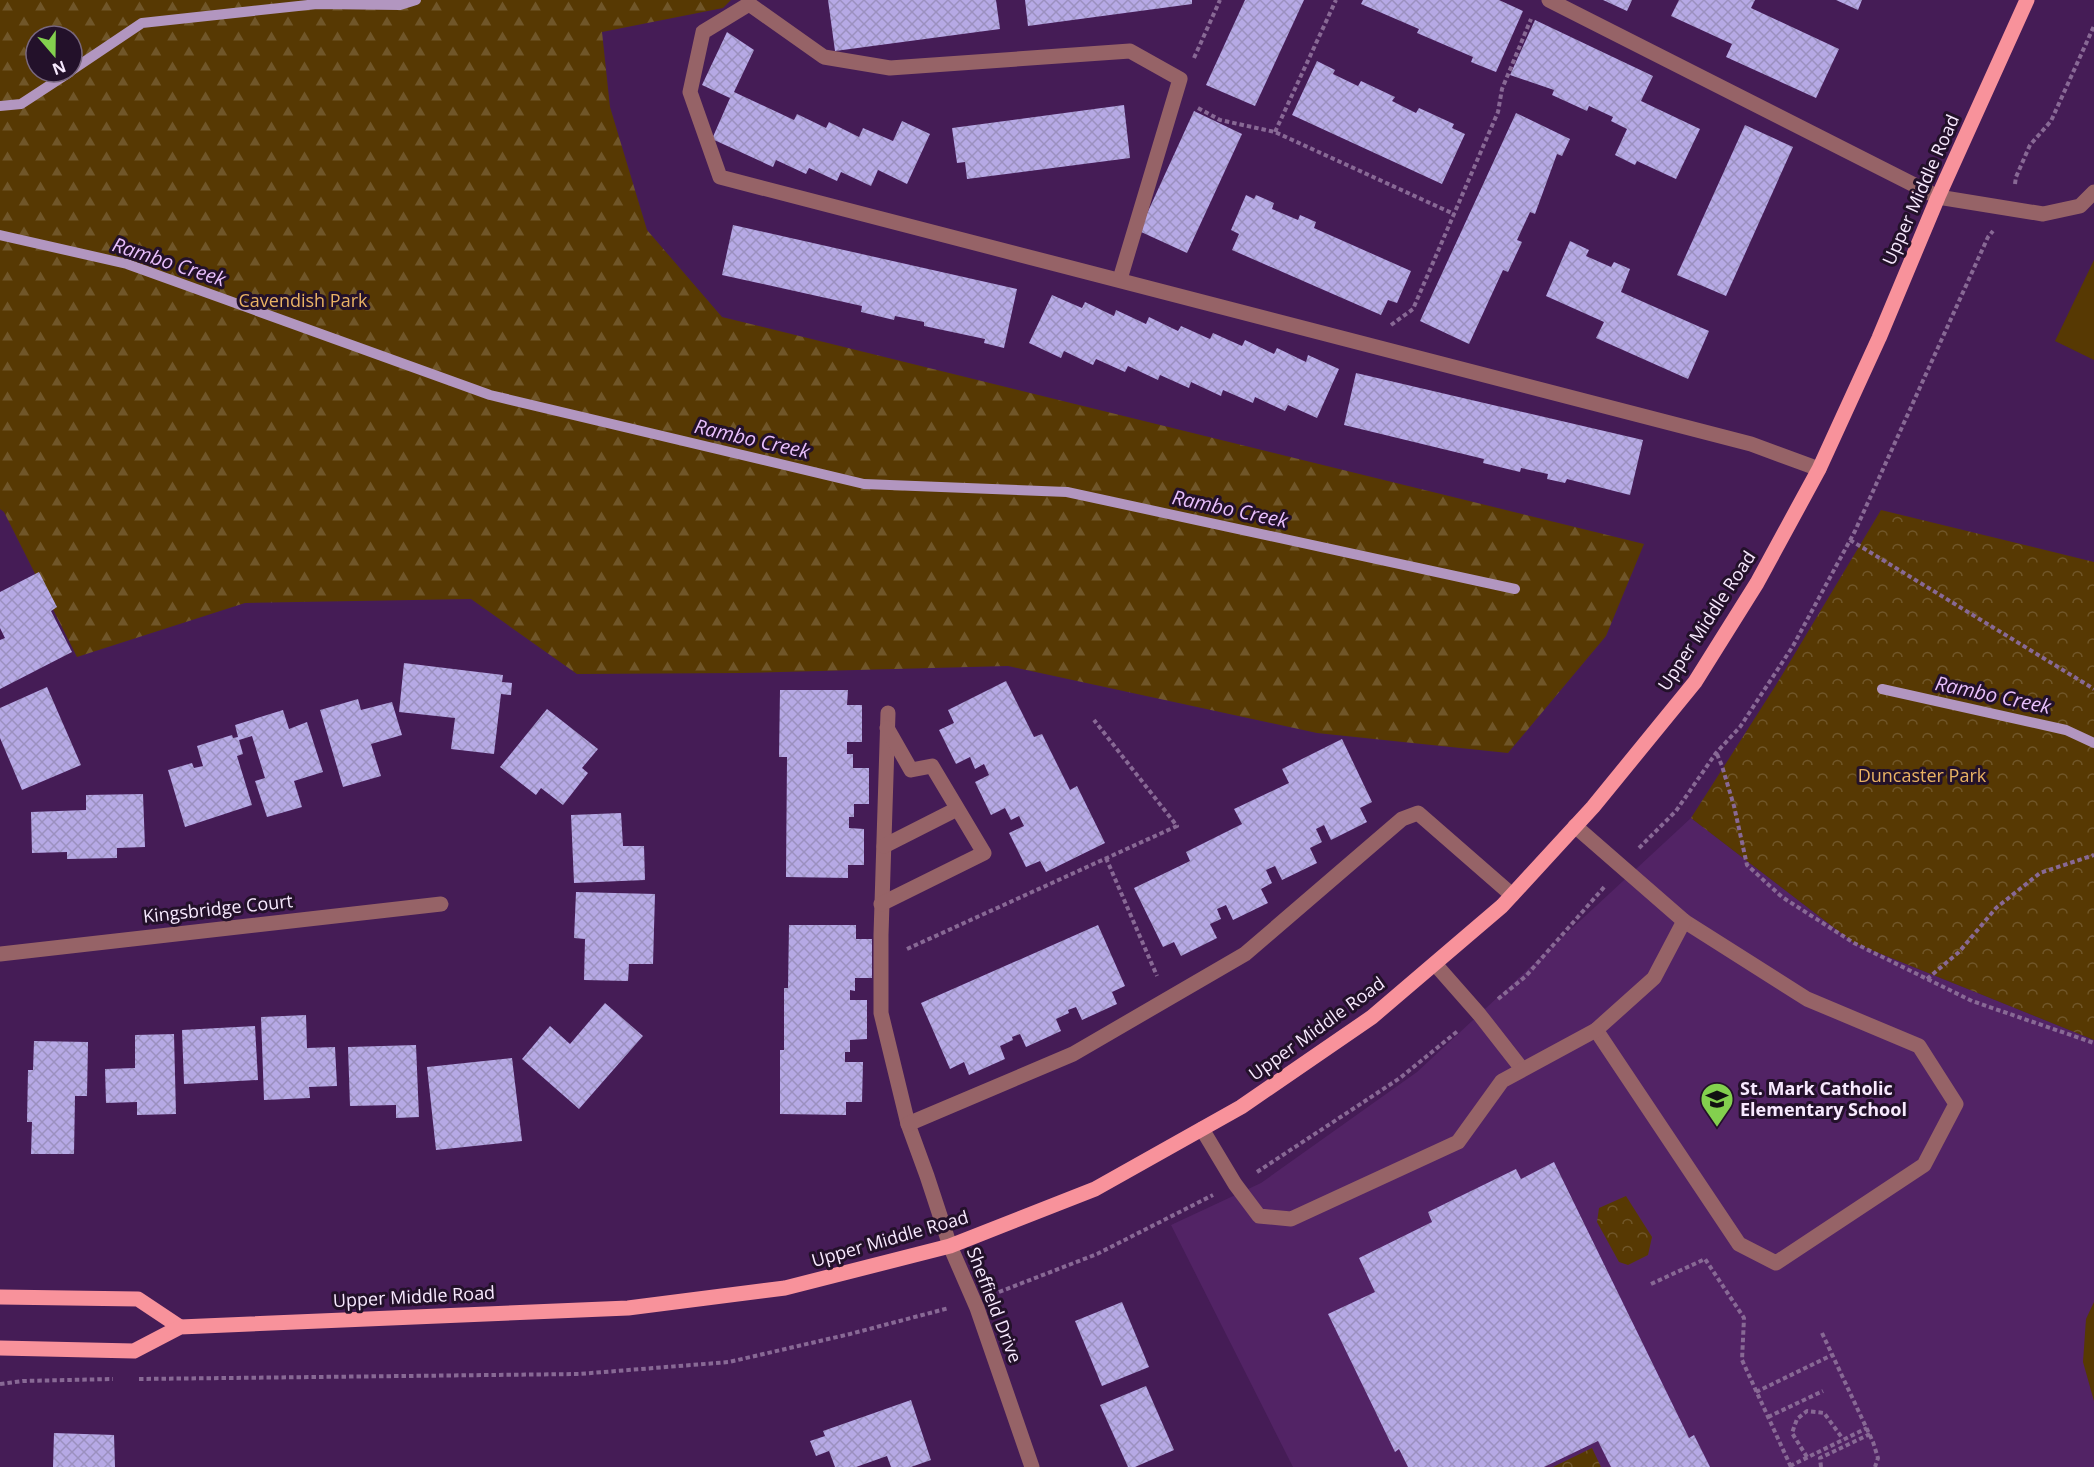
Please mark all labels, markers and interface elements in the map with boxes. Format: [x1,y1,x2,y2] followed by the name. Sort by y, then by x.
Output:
[24,24,84,84] north arrow
[49,56,69,81] text: N
[1876,111,1964,269] street label: Upper Middle Road
[109,231,230,293] water label: Rambo Creek
[239,288,368,312] park label: Cavendish Park
[692,412,814,465] water label: Rambo Creek
[1170,483,1292,534] water label: Rambo Creek
[1652,546,1760,695] street label: Upper Middle Road
[1933,669,2055,720] water label: Rambo Creek
[1858,763,1987,787] park label: Duncaster Park
[142,888,294,928] street label: Kingsbridge Court
[1244,971,1389,1086] street label: Upper Middle Road
[1740,1076,1907,1121] place label: St. Mark Catholic Elementary School
[1699,1081,1735,1128] school or university icon: St. Mark Catholic Elementary School
[808,1204,971,1272] street label: Upper Middle Road
[962,1243,1028,1366] street label: Sheffield Drive
[332,1280,496,1312] street label: Upper Middle Road

